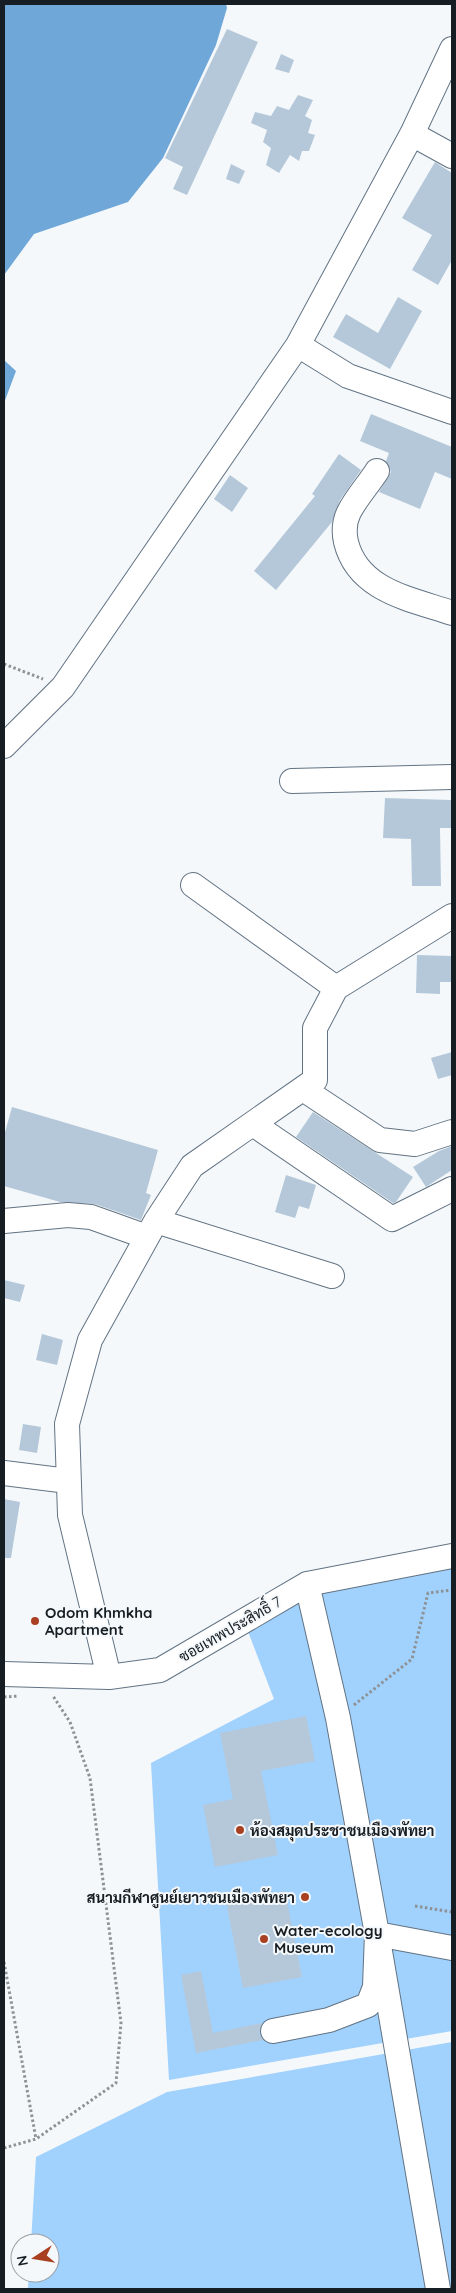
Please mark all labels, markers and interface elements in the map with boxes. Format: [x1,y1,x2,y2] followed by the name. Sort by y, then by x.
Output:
[173,1587,285,1666] street label: ซอยเทพประสิทธิ์ 7
[45,1603,152,1639] place label: Odom Khmkha Apartment
[29,1615,41,1627] marker: Odom Khmkha Apartment
[250,1821,435,1842] place label: ห้องสมุดประชาชนเมืองพัทยา
[234,1824,246,1836] marker: ห้องสมุดประชาชนเมืองพัทยา
[86,1888,295,1909] place label: สนามกีฬาศูนย์เยาวชนเมืองพัทยา
[299,1891,311,1903] marker: สนามกีฬาศูนย์เยาวชนเมืองพัทยา
[274,1921,382,1957] place label: Water-ecology Museum
[258,1933,270,1945] marker: Water-ecology Museum
[10,2233,60,2283] north arrow
[12,2254,32,2268] text: N

